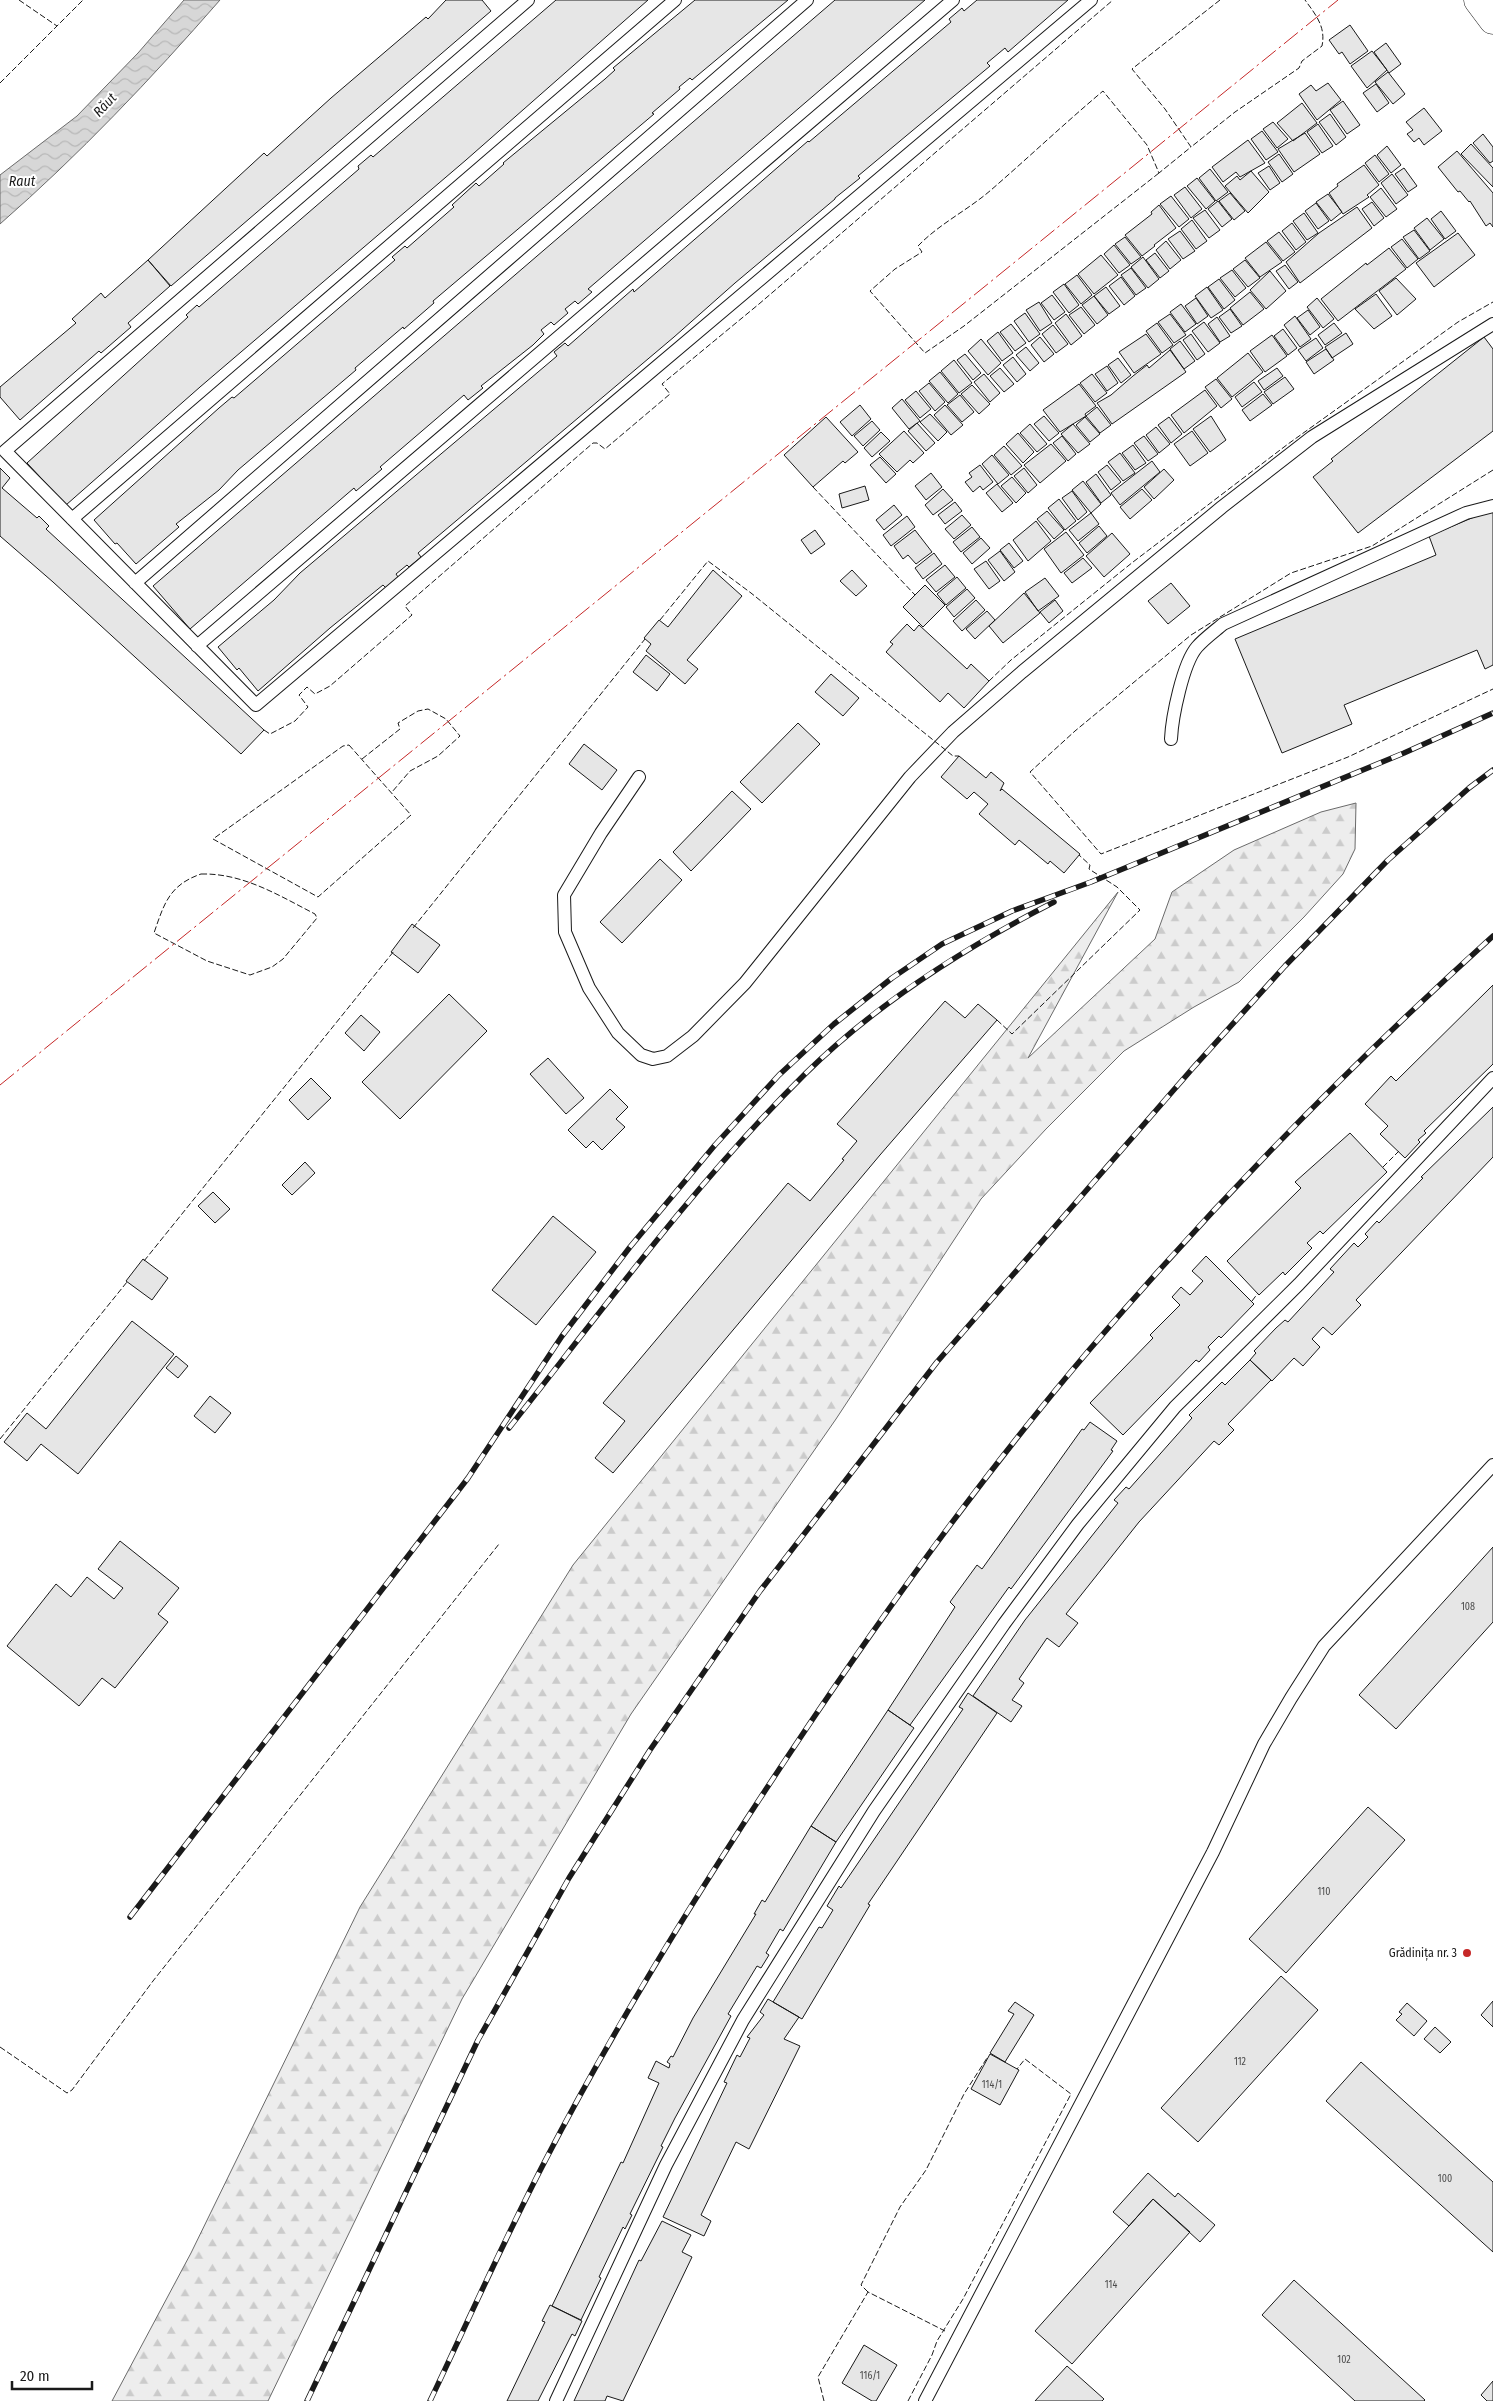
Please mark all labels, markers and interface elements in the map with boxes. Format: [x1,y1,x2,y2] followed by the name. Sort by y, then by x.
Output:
[90,89,121,120] water label: Răut
[9,173,36,190] water label: Raut
[1461,1601,1475,1613] house number: 108
[1318,1886,1330,1898] house number: 110
[1389,1946,1457,1961] place label: Grădinița nr. 3
[1461,1947,1473,1959] marker: Grădinița nr. 3
[1234,2056,1247,2068] house number: 112
[982,2079,1002,2091] house number: 114/1
[1438,2173,1452,2185] house number: 100
[1105,2279,1117,2291] house number: 114
[1337,2354,1351,2366] house number: 102
[12,2358,92,2390] scale bar
[20,2367,50,2385] text: 20 m
[860,2370,880,2382] house number: 116/1

